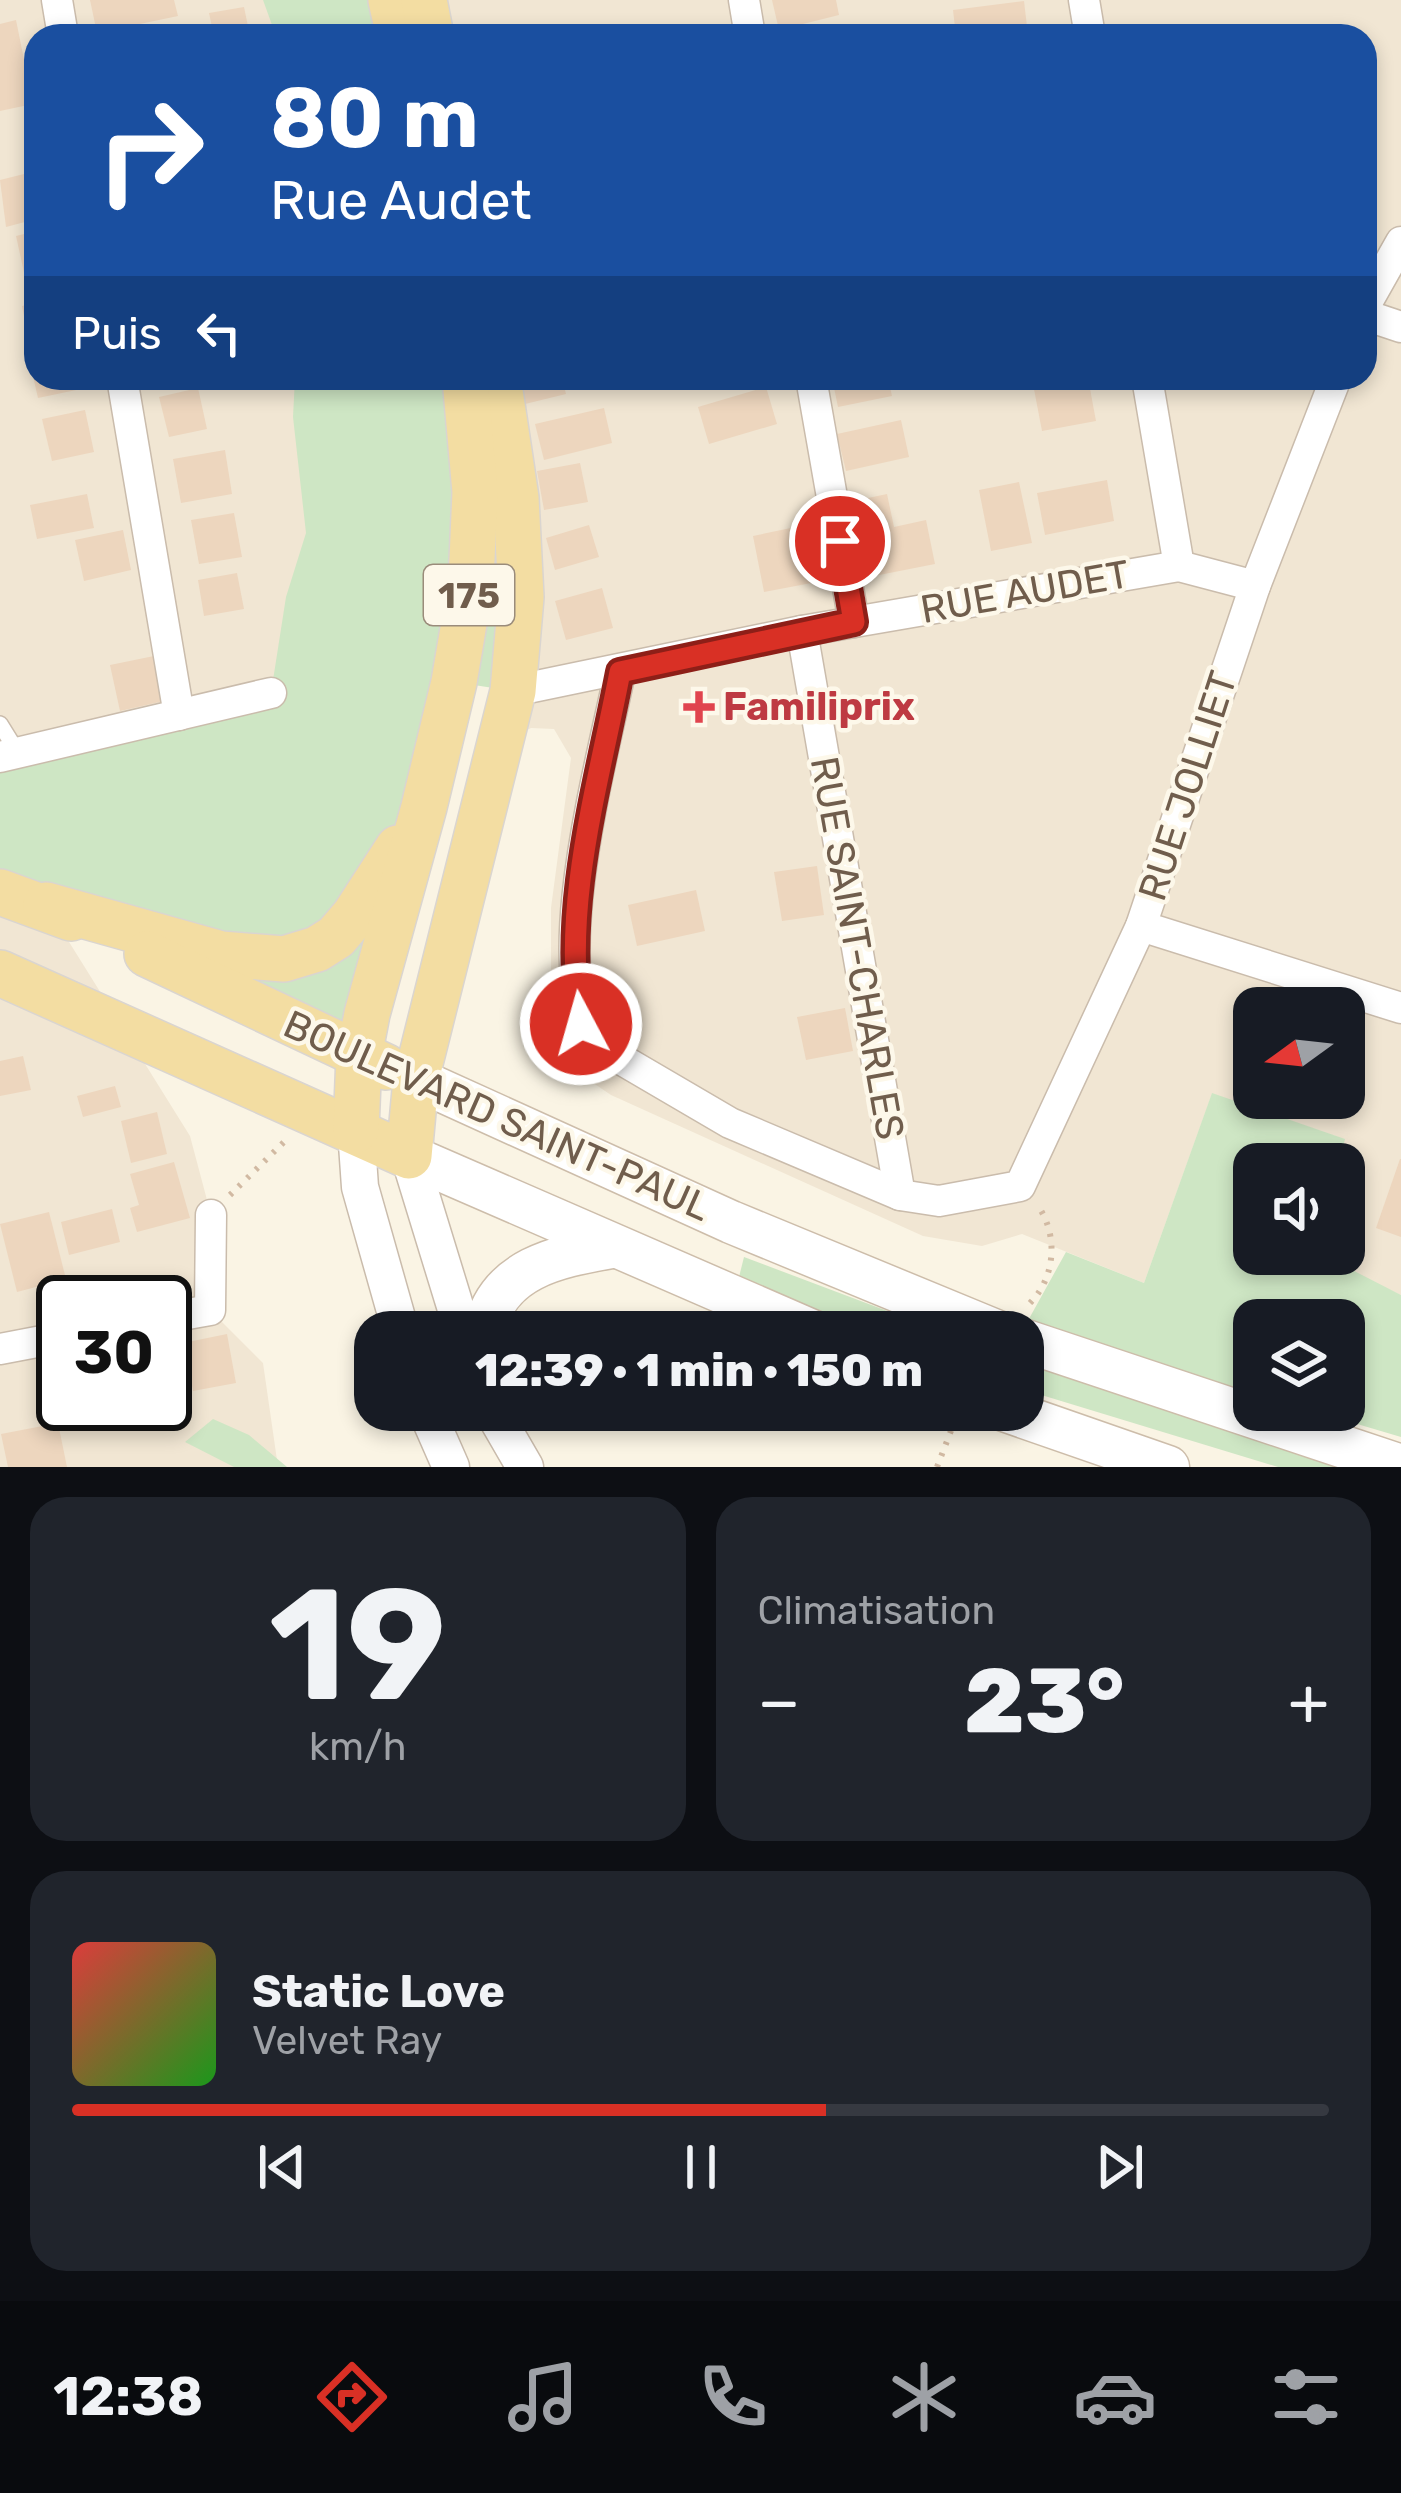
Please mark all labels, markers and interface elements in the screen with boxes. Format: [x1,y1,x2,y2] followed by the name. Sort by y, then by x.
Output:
[270,68,479,168] text: 80 m
[72,72,228,228] icon: right
[270,169,532,233] text: Rue Audet
[186,300,252,366] icon: left
[72,307,162,360] text: Puis
[789,490,891,592] pin
[807,508,873,574] icon: arrive
[917,551,1133,633] street label: RUE AUDET
[424,565,514,625] road number: 175
[1129,666,1247,906] street label: RUE JOLLIET
[723,684,915,730] place label: Familiprix
[686,694,712,720] marker: Familiprix
[801,753,913,1143] street label: RUE SAINT-CHARLES
[518,961,644,1087] position arrow
[1233,987,1365,1119] north arrow
[1233,987,1365,1431] map controls
[277,1001,717,1231] street label: BOULEVARD SAINT-PAUL
[1233,1143,1365,1275] button: sound
[36,1275,192,1431] speed limit sign: 30
[1233,1299,1365,1431] button: layers
[475,1344,923,1397] text: 12:39 · 1 min · 150 m
[269,1553,447,1738] text: 19
[758,1588,995,1634] text: Climatisation
[964,1648,1124,1755] text: 23°
[758,1662,800,1741] text: −
[1288,1662,1329,1741] text: +
[309,1724,406,1770] text: km/h
[252,1965,505,2018] text: Static Love
[252,2018,442,2064] text: Velvet Ray
[249,2134,315,2200] icon: previous
[668,2134,734,2200] icon: pause
[1087,2134,1153,2200] icon: next
[310,2355,394,2439] icon: directions
[501,2355,585,2439] icon: music
[691,2355,775,2439] icon: phone
[882,2355,966,2439] icon: climate
[1073,2355,1157,2439] icon: car
[1264,2355,1348,2439] icon: filters
[53,2365,203,2429] text: 12:38

